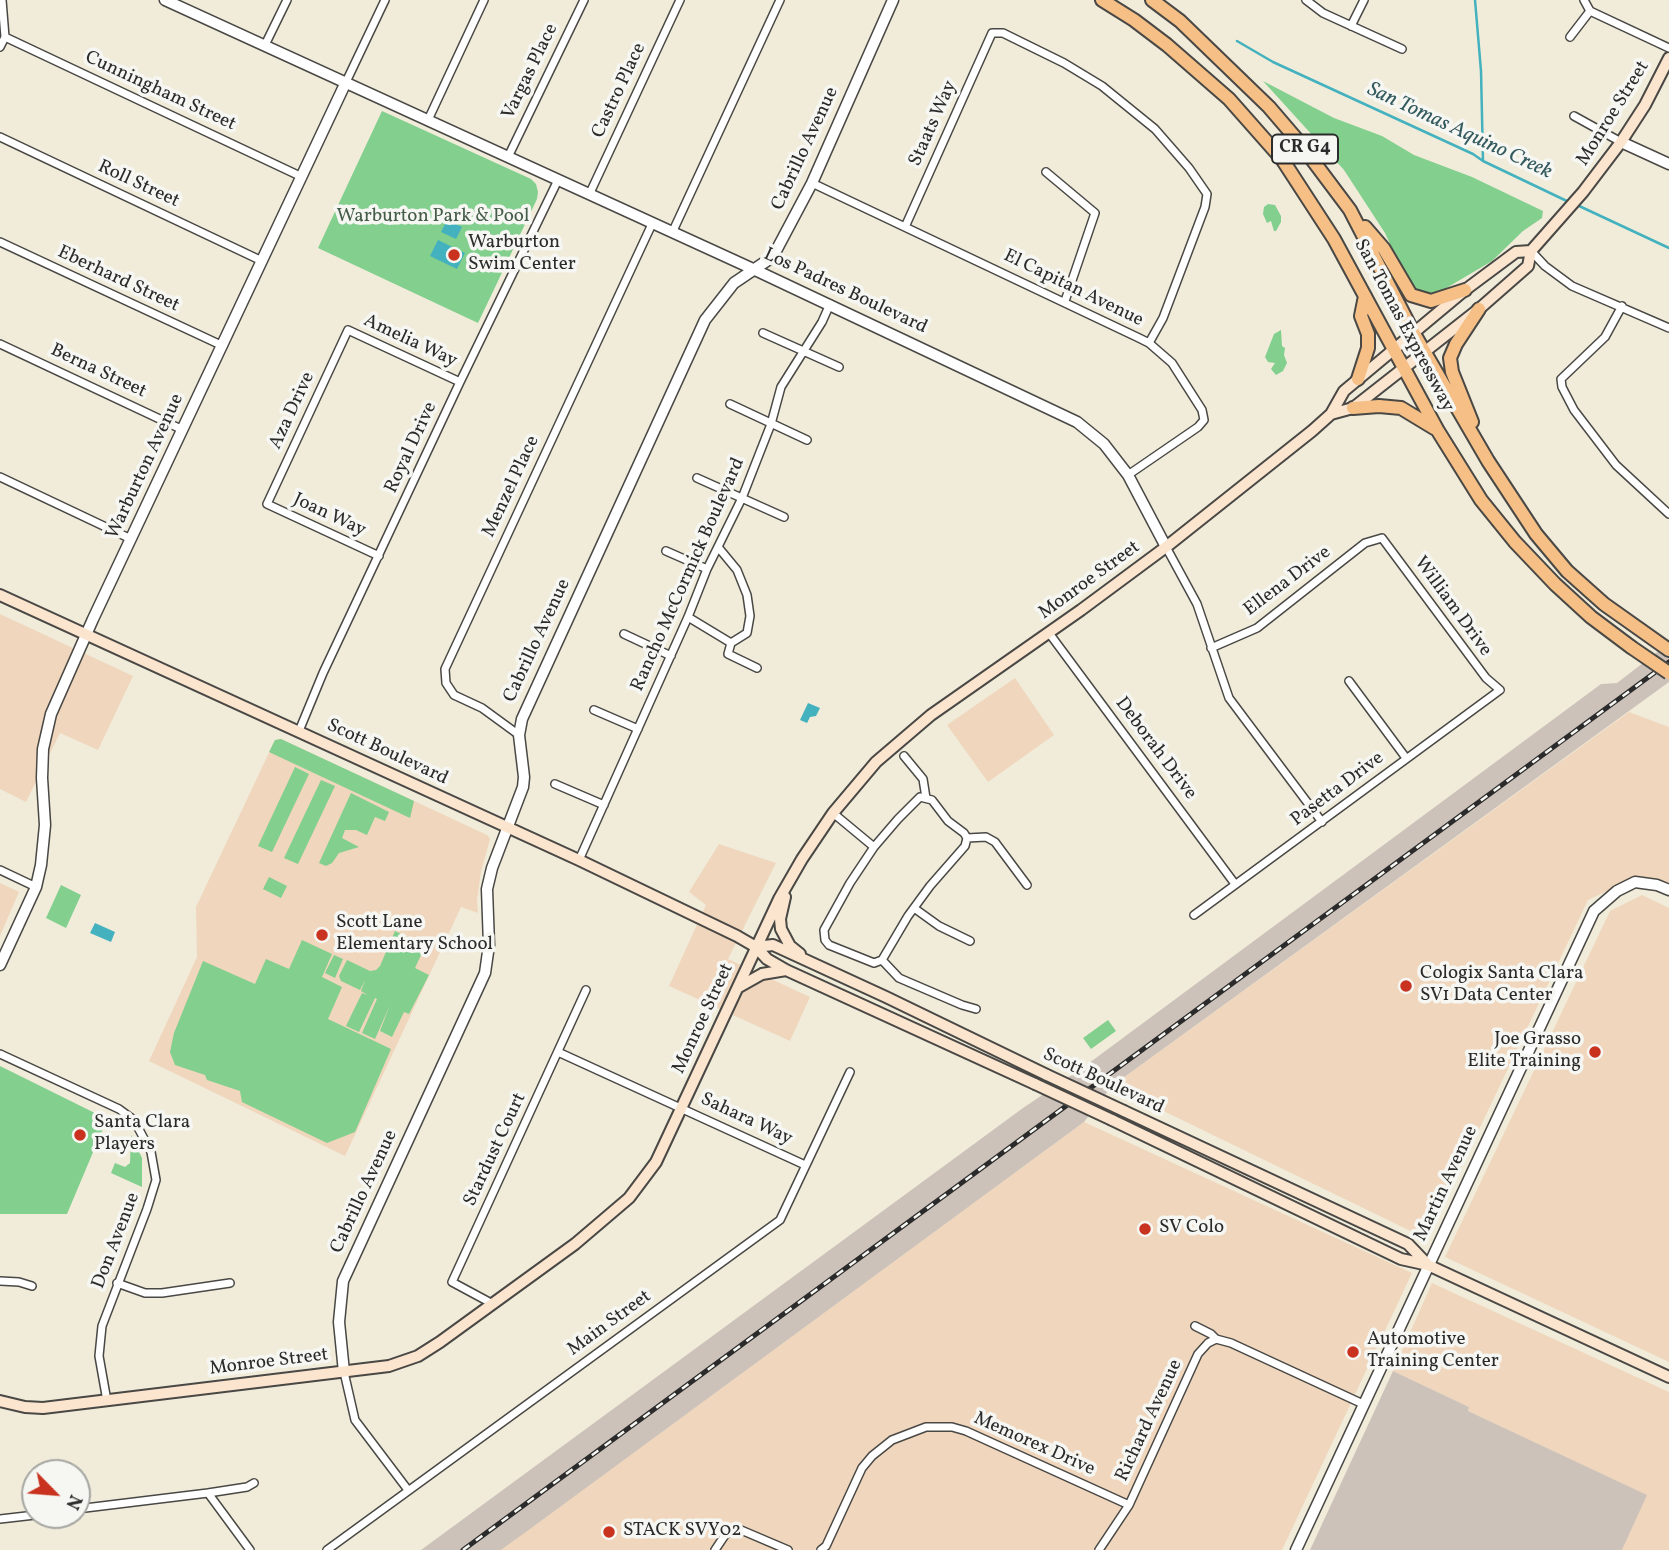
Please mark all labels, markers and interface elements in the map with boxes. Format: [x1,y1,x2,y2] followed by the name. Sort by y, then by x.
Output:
[498,20,564,124] street label: Vargas Place
[588,40,652,142] street label: Castro Place
[81,47,239,137] street label: Cunningham Street
[1573,57,1655,171] street label: Monroe Street
[905,78,963,170] street label: Staats Way
[1362,78,1556,186] water label: San Tomas Aquino Creek
[767,84,845,214] street label: Cabrillo Avenue
[1272,134,1338,164] road number: CR G4
[94,156,182,214] street label: Roll Street
[337,207,529,229] park label: Warburton Park & Pool
[468,233,576,277] place label: Warburton Swim Center
[1348,236,1458,416] street label: San Tomas Expressway
[53,242,183,318] street label: Eberhard Street
[759,244,931,340] street label: Los Padres Boulevard
[999,245,1147,333] street label: El Capitan Avenue
[446,247,462,263] marker: Warburton Swim Center
[360,310,460,374] street label: Amelia Way
[46,340,150,404] street label: Berna Street
[265,369,321,453] street label: Aza Drive
[102,391,190,543] street label: Warburton Avenue
[381,399,443,497] street label: Royal Drive
[479,433,545,541] street label: Menzel Place
[627,455,751,695] street label: Rancho McCormick Boulevard
[289,489,369,543] street label: Joan Way
[1035,537,1145,625] street label: Monroe Street
[1240,542,1336,622] street label: Ellena Drive
[1408,553,1496,661] street label: William Drive
[499,576,577,706] street label: Cabrillo Avenue
[1109,693,1201,805] street label: Deborah Drive
[323,715,451,791] street label: Scott Boulevard
[1287,748,1389,832] street label: Pasetta Drive
[336,913,493,957] place label: Scott Lane Elementary School
[314,927,330,943] marker: Scott Lane Elementary School
[668,960,740,1078] street label: Monroe Street
[1420,964,1583,1008] place label: Cologix Santa Clara SV1 Data Center
[1398,978,1414,994] marker: Cologix Santa Clara SV1 Data Center
[1467,1030,1581,1074] place label: Joe Grasso Elite Training
[1039,1044,1167,1120] street label: Scott Boulevard
[1587,1044,1603,1060] marker: Joe Grasso Elite Training
[696,1089,796,1151] street label: Sahara Way
[460,1090,532,1210] street label: Stardust Court
[94,1113,190,1157] place label: Santa Clara Players
[1410,1123,1484,1245] street label: Martin Avenue
[72,1127,88,1143] marker: Santa Clara Players
[326,1127,404,1257] street label: Cabrillo Avenue
[88,1190,146,1292] street label: Don Avenue
[1159,1218,1224,1240] place label: SV Colo
[1137,1221,1153,1237] marker: SV Colo
[564,1286,656,1362] street label: Main Street
[1367,1330,1499,1374] place label: Automotive Training Center
[208,1344,330,1382] street label: Monroe Street
[1345,1344,1361,1360] marker: Automotive Training Center
[1112,1356,1188,1486] street label: Richard Avenue
[970,1408,1098,1482] street label: Memorex Drive
[21,1459,91,1529] north arrow
[59,1490,88,1514] text: N
[623,1521,741,1543] place label: STACK SVY02
[601,1524,617,1540] marker: STACK SVY02

